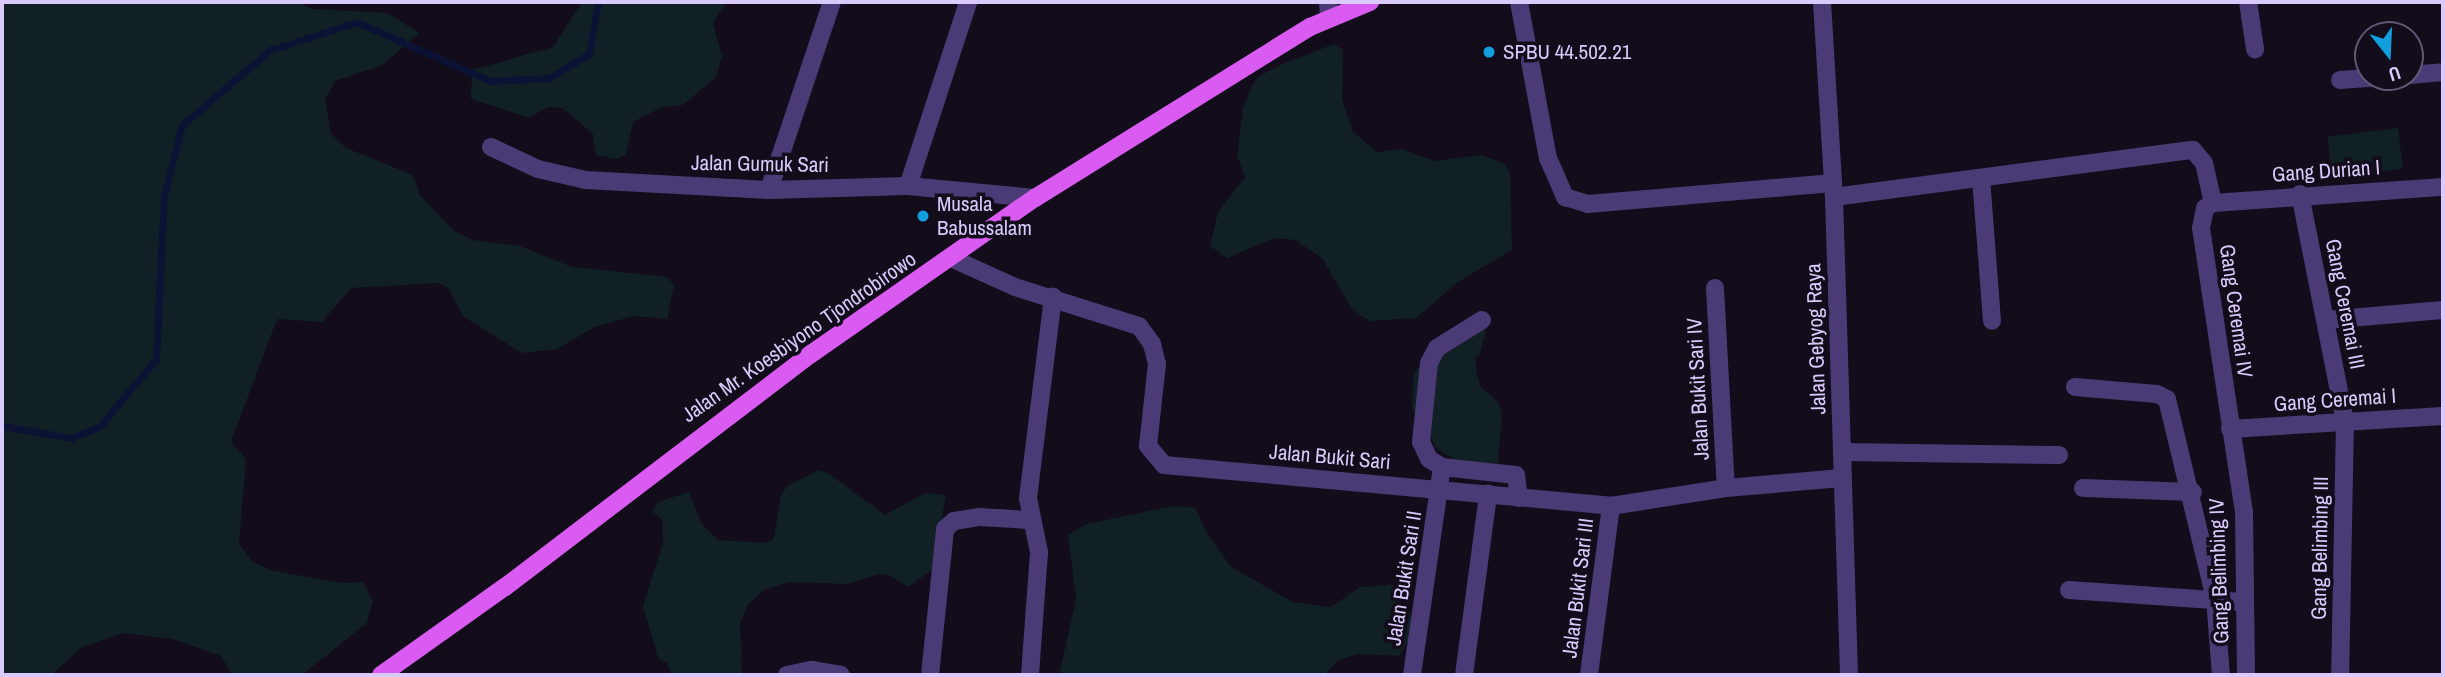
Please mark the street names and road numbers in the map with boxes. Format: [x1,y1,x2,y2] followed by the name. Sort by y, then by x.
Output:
[691,150,829,178] street label: Jalan Gumuk Sari
[2271,155,2381,187] street label: Gang Durian I
[2320,237,2370,371] street label: Gang Ceremai III
[2214,243,2258,379] street label: Gang Ceremai IV
[677,246,921,428] street label: Jalan Mr. Koesbiyono Tjondrobirowo
[1801,263,1831,415] street label: Jalan Gebyog Raya
[1682,317,1714,461] street label: Jalan Bukit Sari IV
[2273,383,2397,417] street label: Gang Ceremai I
[1268,439,1392,475] street label: Jalan Bukit Sari
[2306,476,2334,620] street label: Gang Belimbing III
[2204,498,2234,644] street label: Gang Belimbing IV
[1381,509,1427,647] street label: Jalan Bukit Sari II
[1557,517,1599,659] street label: Jalan Bukit Sari III

